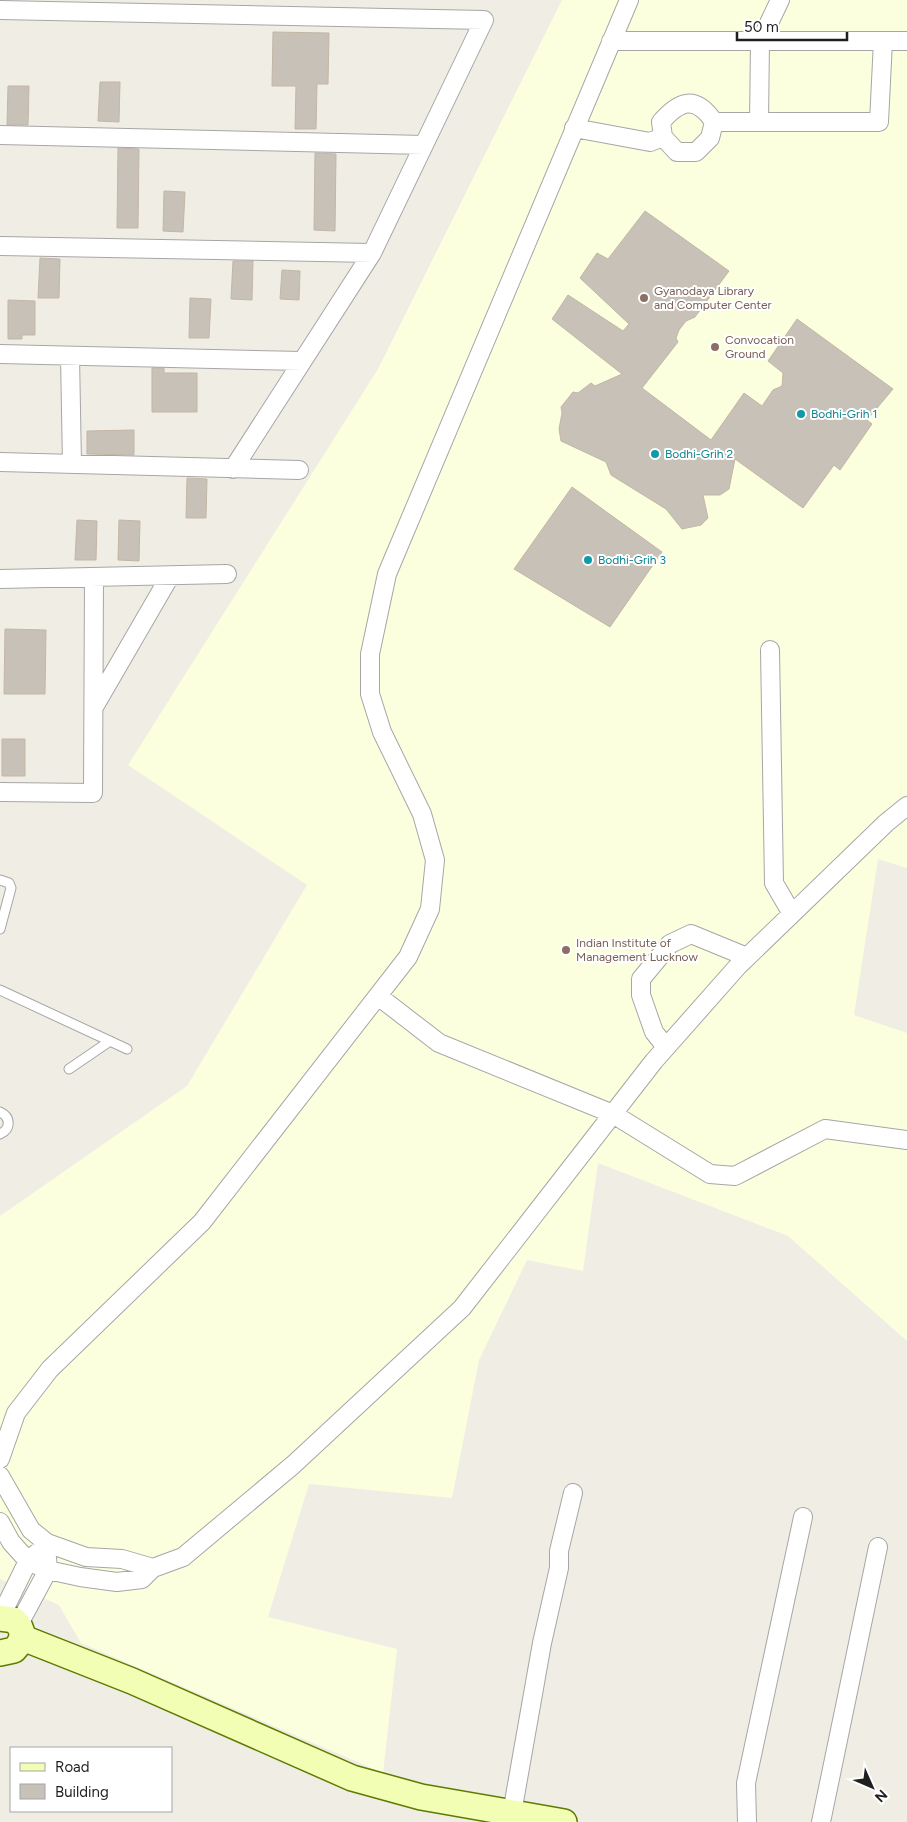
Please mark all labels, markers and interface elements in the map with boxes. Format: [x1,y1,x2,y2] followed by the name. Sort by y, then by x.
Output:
[737,10,847,42] scale bar
[744,18,779,36] text: 50 m
[654,284,772,312] place label: Gyanodaya Library and Computer Center
[638,292,650,304] marker: Gyanodaya Library and Computer Center
[725,333,794,361] place label: Convocation Ground
[709,341,721,353] marker: Convocation Ground
[811,407,877,421] place label: Bodhi-Grih 1
[795,408,807,420] marker: Bodhi-Grih 1
[665,447,733,461] place label: Bodhi-Grih 2
[649,448,661,460] marker: Bodhi-Grih 2
[598,553,666,567] place label: Bodhi-Grih 3
[582,554,594,566] marker: Bodhi-Grih 3
[576,936,698,964] place label: Indian Institute of Management Lucknow
[560,944,572,956] marker: Indian Institute of Management Lucknow
[10,1747,172,1812] legend
[55,1758,90,1776] text: Road
[847,1762,897,1812] north arrow
[55,1783,109,1801] text: Building
[871,1786,891,1806] text: N

